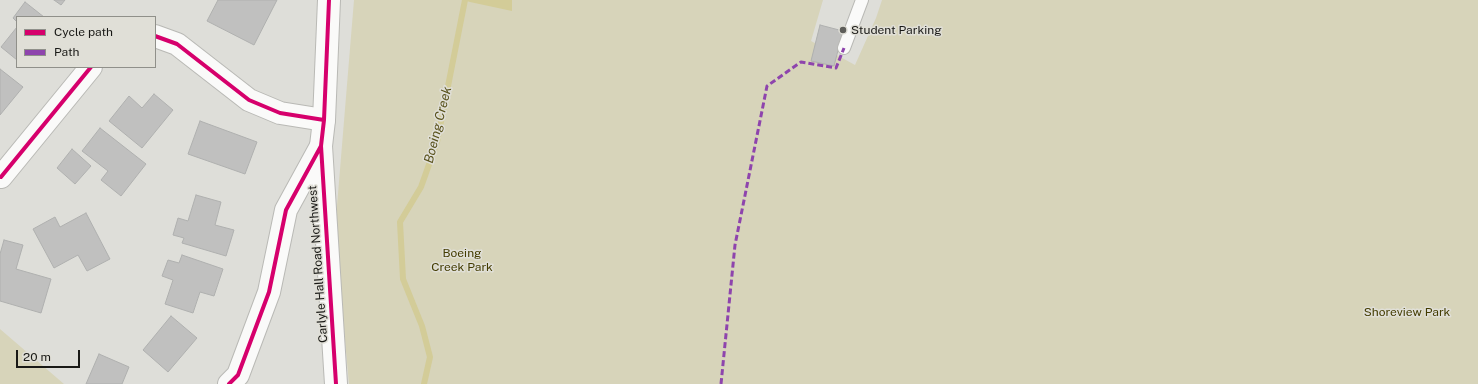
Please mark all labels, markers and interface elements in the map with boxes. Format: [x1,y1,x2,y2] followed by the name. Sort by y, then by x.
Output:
[16,16,156,68] legend
[851,23,942,37] place label: Student Parking
[54,25,113,39] text: Cycle path
[838,25,848,35] marker: Student Parking
[54,45,80,59] text: Path
[421,85,455,165] water label: Boeing Creek
[305,185,331,343] street label: Carlyle Hall Road Northwest
[431,246,493,274] park label: Boeing Creek Park
[1364,305,1450,319] park label: Shoreview Park
[18,342,82,368] scale bar
[23,350,51,364] text: 20 m

